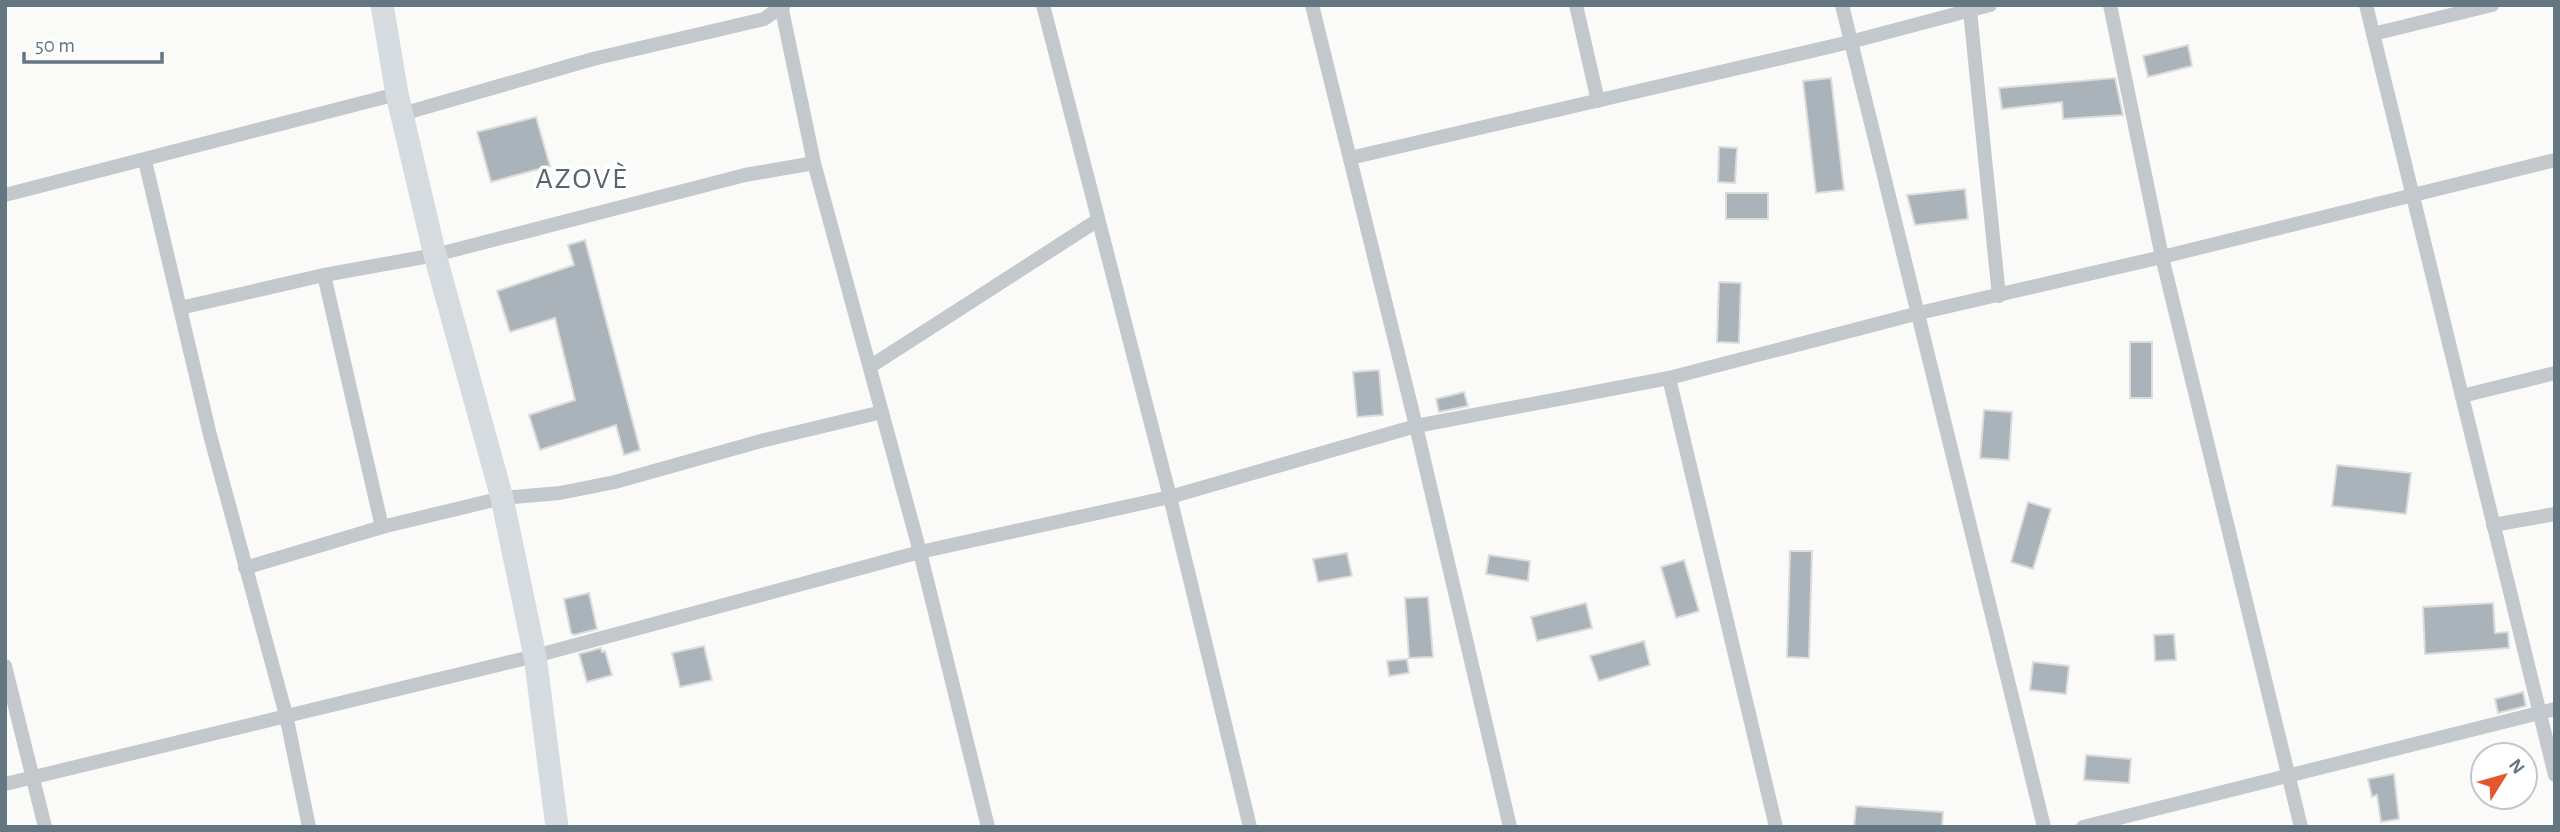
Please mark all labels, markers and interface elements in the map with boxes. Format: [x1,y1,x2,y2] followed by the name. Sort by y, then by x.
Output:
[24,21,163,65] scale bar
[35,35,75,56] text: 50 m
[535,162,629,194] district label: AZOVÈ
[2469,741,2539,811] north arrow
[2505,756,2528,778] text: N

